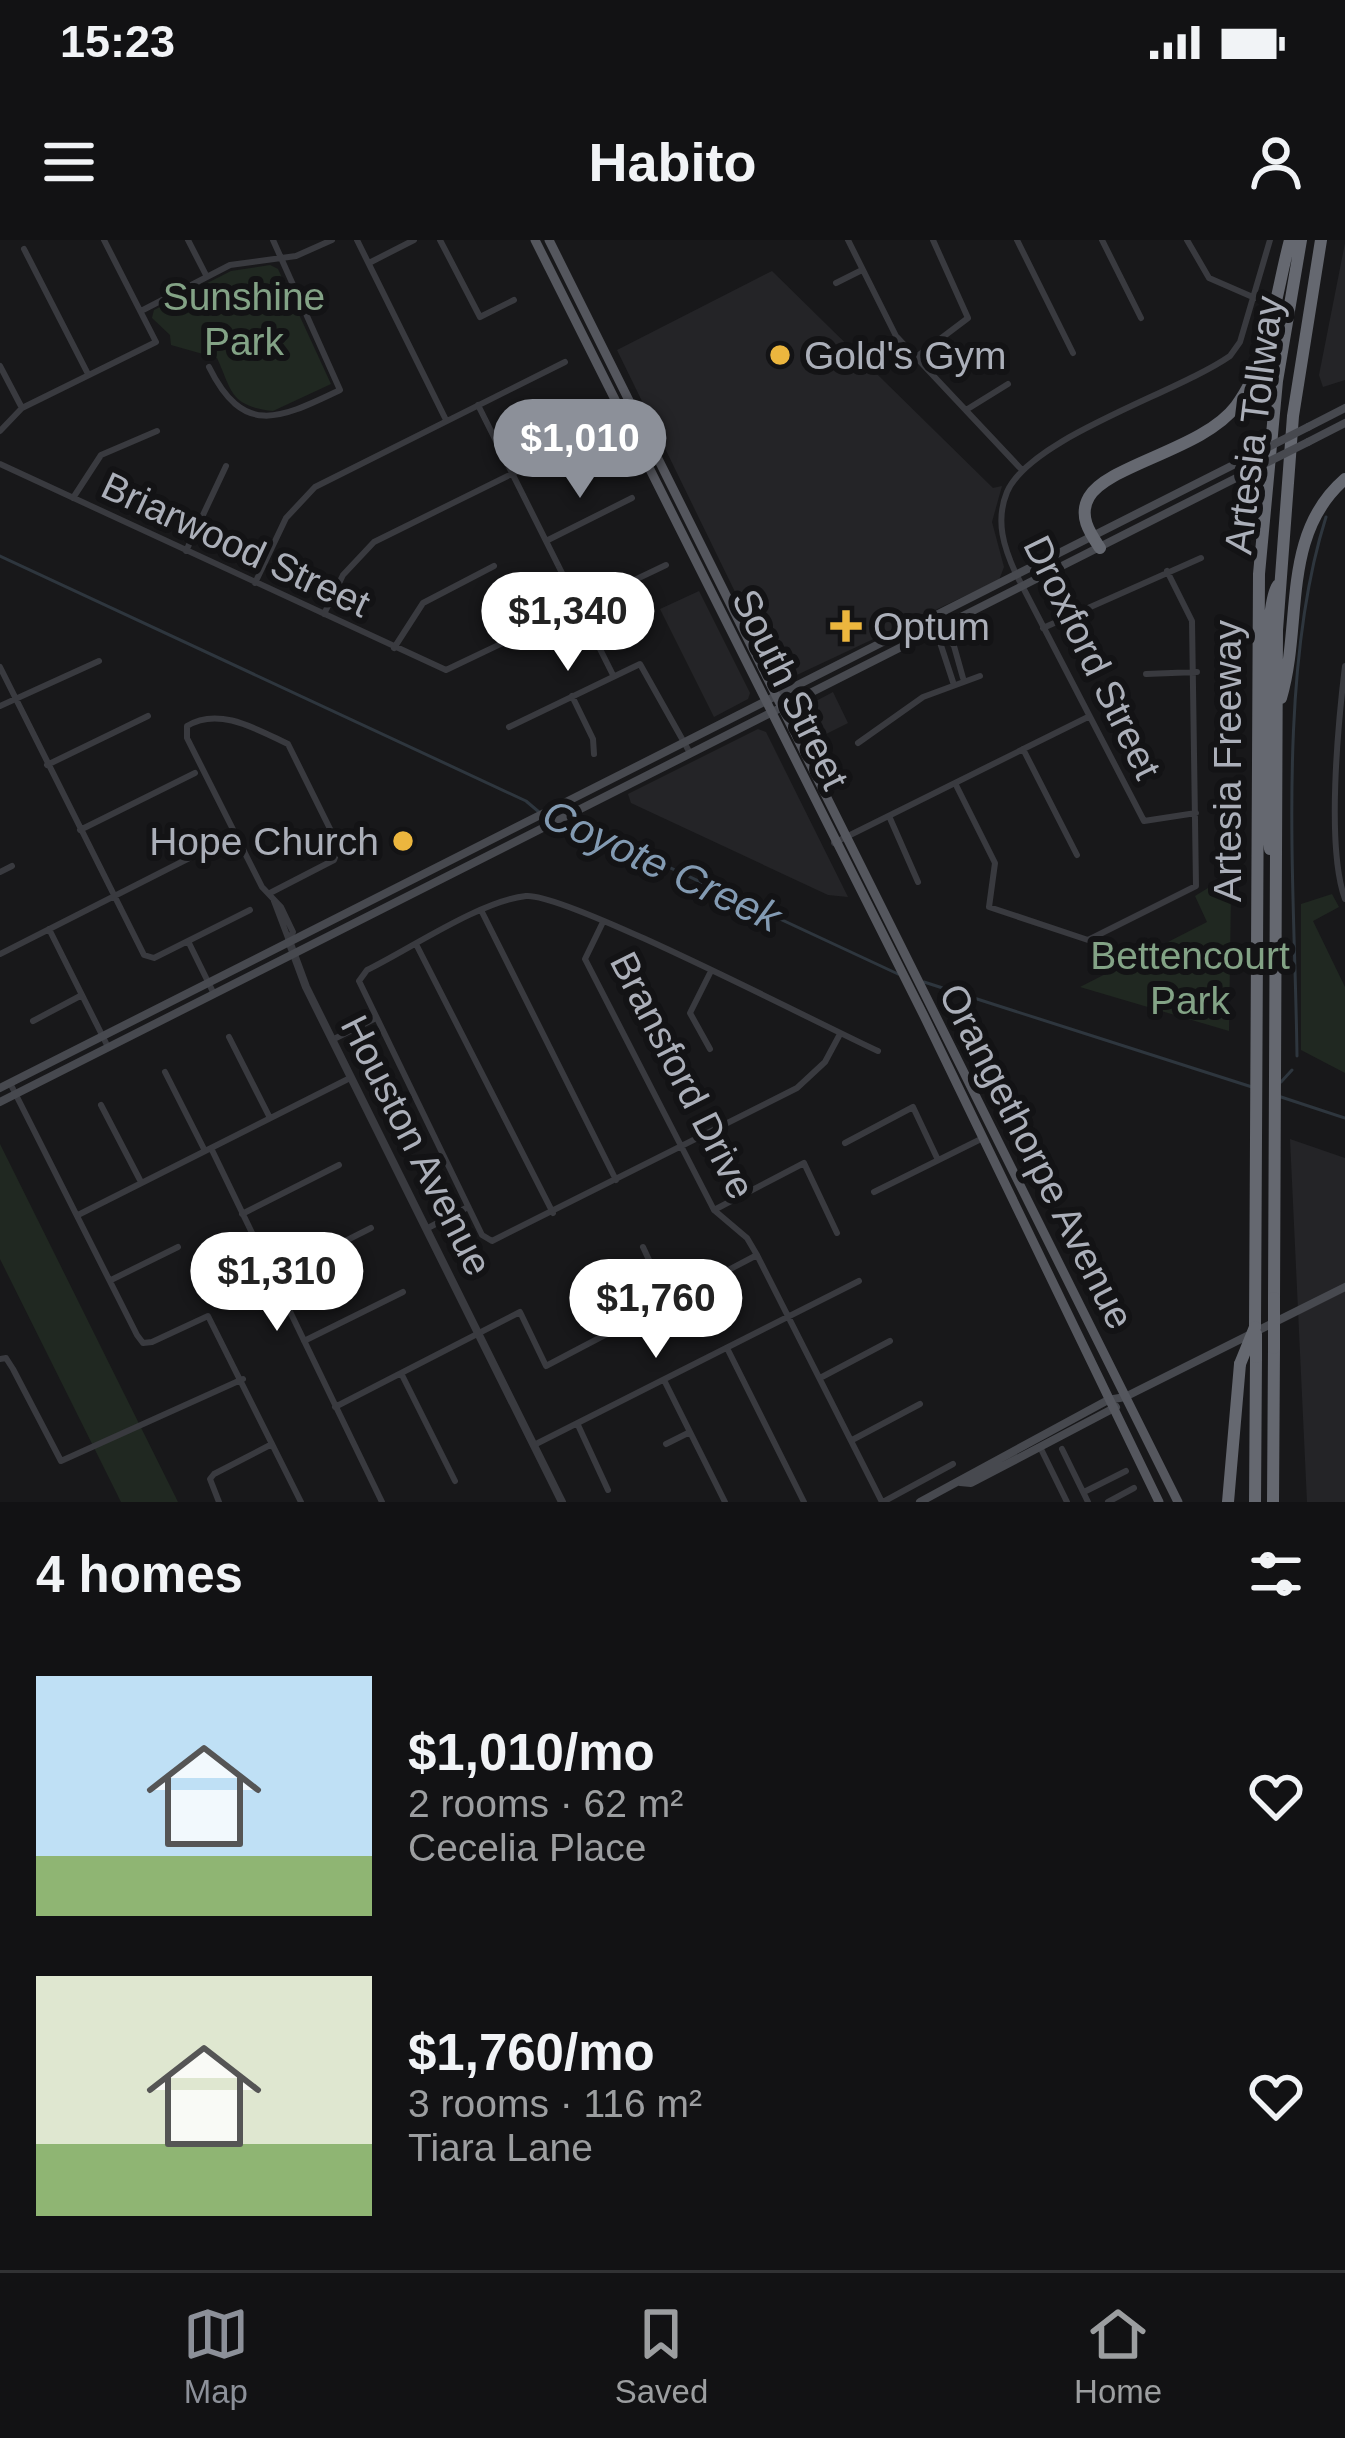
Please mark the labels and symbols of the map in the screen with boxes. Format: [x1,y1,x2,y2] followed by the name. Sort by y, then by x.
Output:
[163,275,325,363] park label: Sunshine Park
[1216,293,1291,556] street label: Artesia Tollway
[804,334,1006,377] place label: Gold's Gym
[767,342,793,368] marker: Gold's Gym
[482,399,678,501] pin: $1,010
[95,464,377,625] street label: Briarwood Street
[1015,529,1170,786] street label: Droxford Street
[470,572,666,674] pin: $1,340
[724,582,857,796] street label: South Street
[873,605,990,648] place label: Optum
[830,610,862,642] marker: Optum
[1206,620,1249,902] street label: Artesia Freeway
[535,790,790,942] water label: Coyote Creek
[149,820,379,863] place label: Hope Church
[390,828,416,854] marker: Hope Church
[1090,934,1290,1022] park label: Bettencourt Park
[602,945,763,1206] street label: Bransford Drive
[931,977,1142,1336] street label: Orangethorpe Avenue
[333,1008,501,1282] street label: Houston Avenue
[179,1232,375,1334] pin: $1,310
[558,1259,754,1361] pin: $1,760

